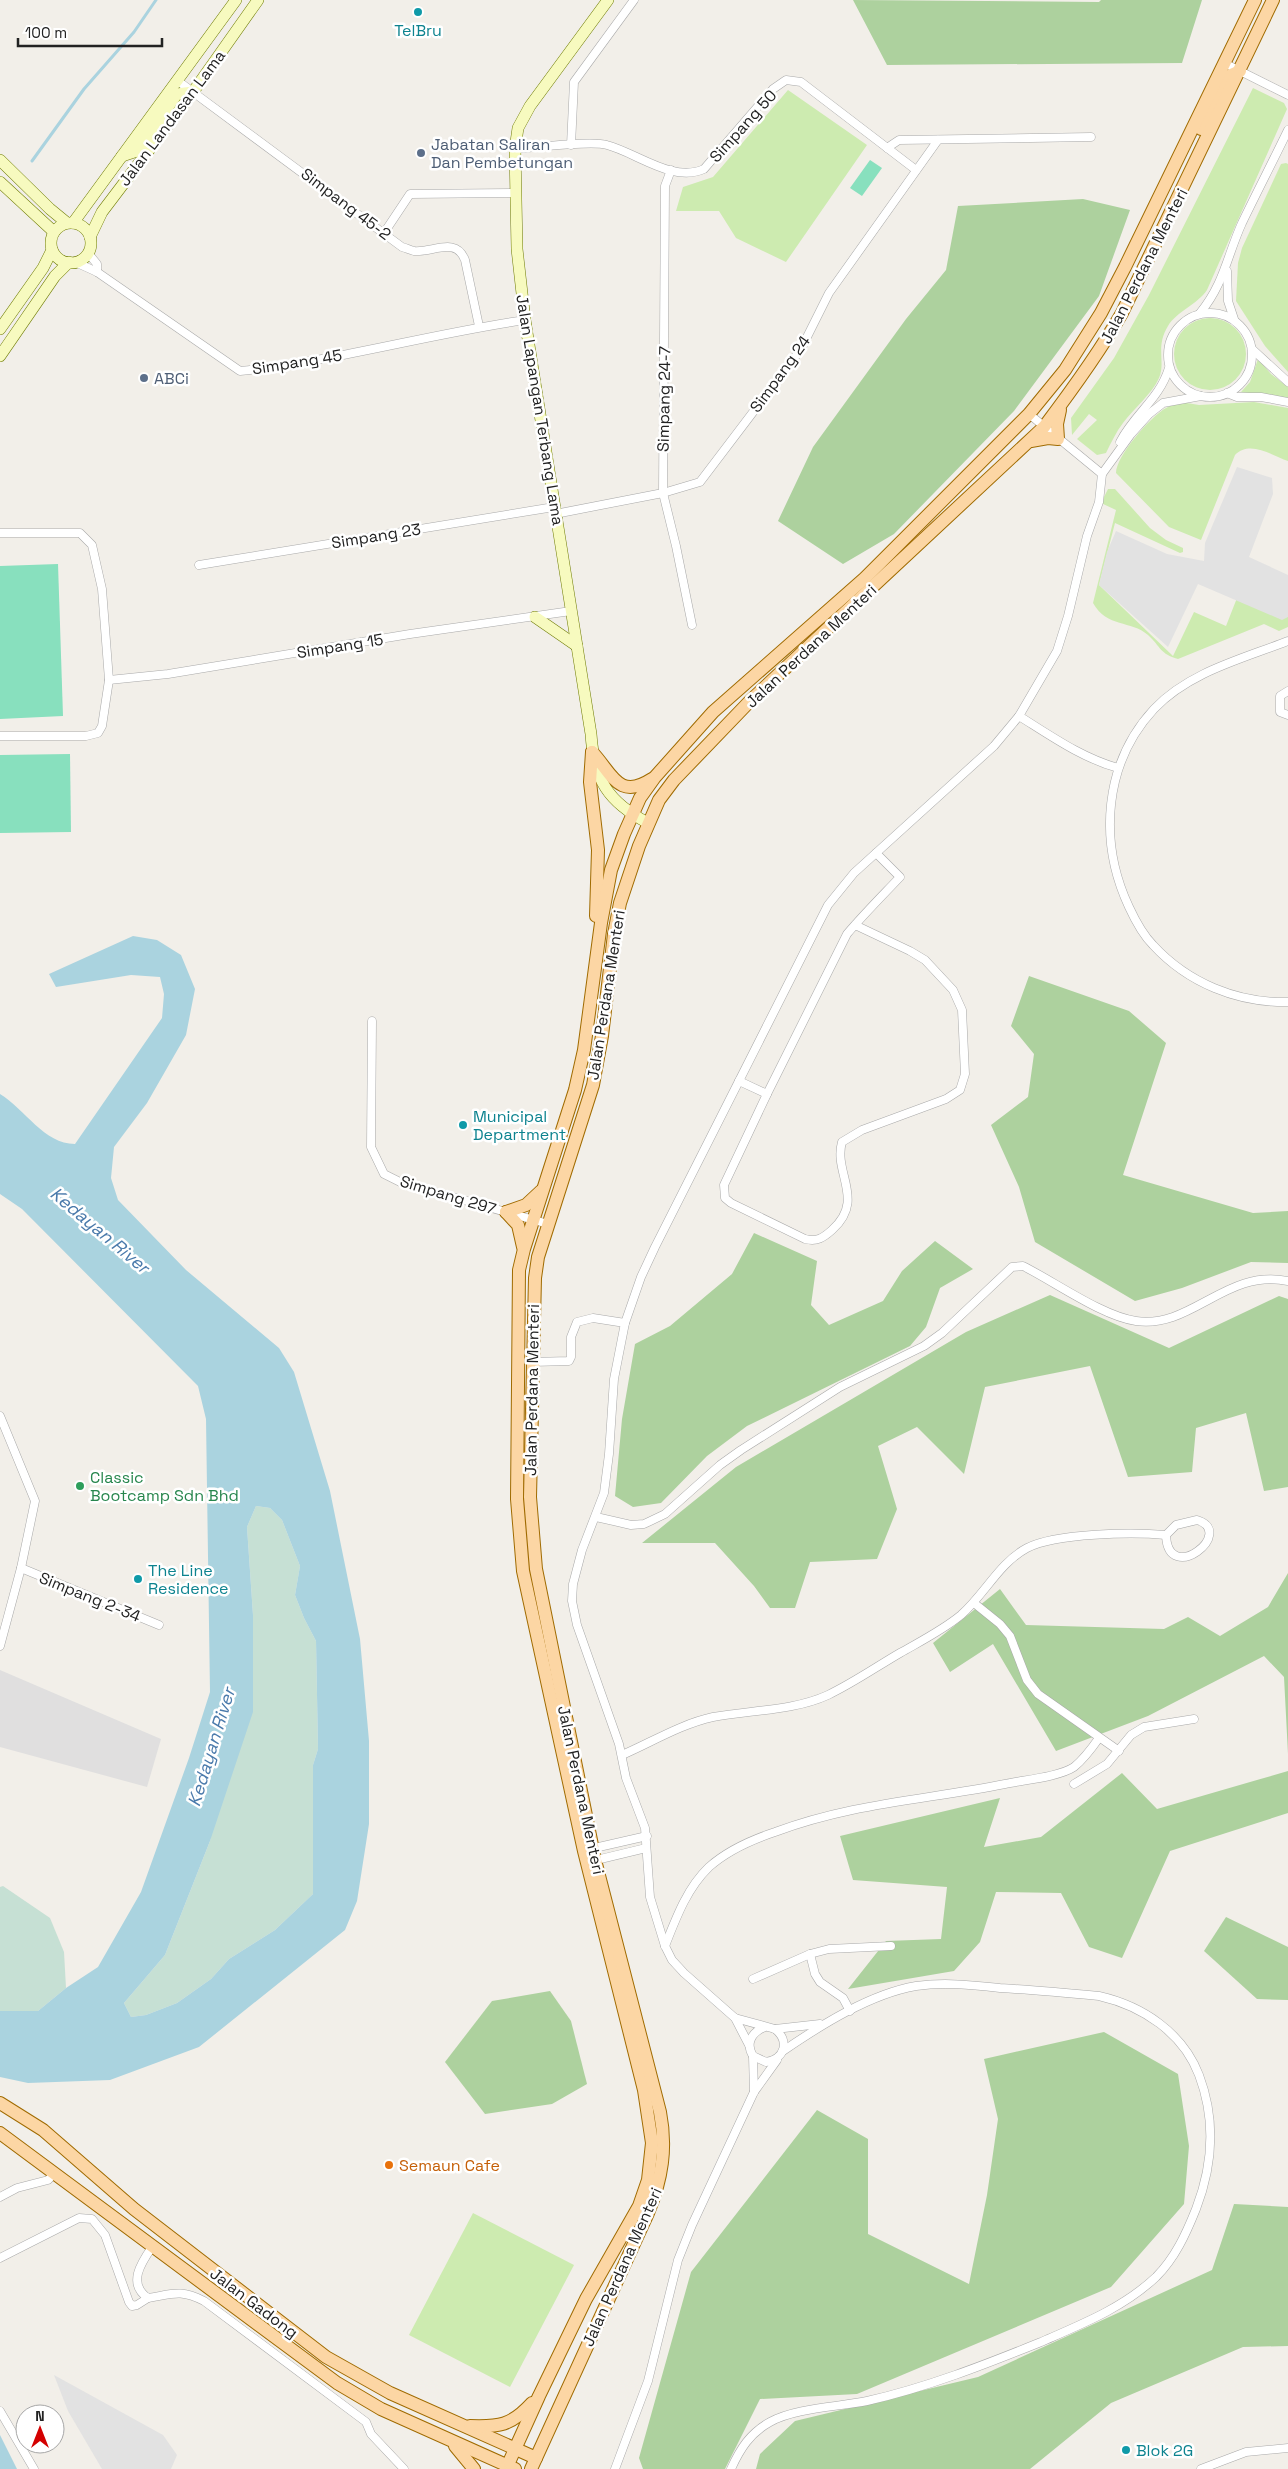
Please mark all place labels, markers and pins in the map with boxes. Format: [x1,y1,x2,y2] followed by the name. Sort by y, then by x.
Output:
[412,6,424,18] marker: TelBru
[394,20,442,41] place label: TelBru
[431,134,573,173] place label: Jabatan Saliran Dan Pembetungan
[415,147,427,159] marker: Jabatan Saliran Dan Pembetungan
[154,368,189,389] place label: ABCi
[138,372,150,384] marker: ABCi
[473,1106,566,1145] place label: Municipal Department
[457,1119,469,1131] marker: Municipal Department
[90,1467,239,1506] place label: Classic Bootcamp Sdn Bhd
[74,1480,86,1492] marker: Classic Bootcamp Sdn Bhd
[148,1560,229,1599] place label: The Line Residence
[132,1573,144,1585] marker: The Line Residence
[399,2155,500,2176] place label: Semaun Cafe
[383,2159,395,2171] marker: Semaun Cafe
[1136,2440,1193,2461] place label: Blok 2G
[1120,2444,1132,2456] marker: Blok 2G

